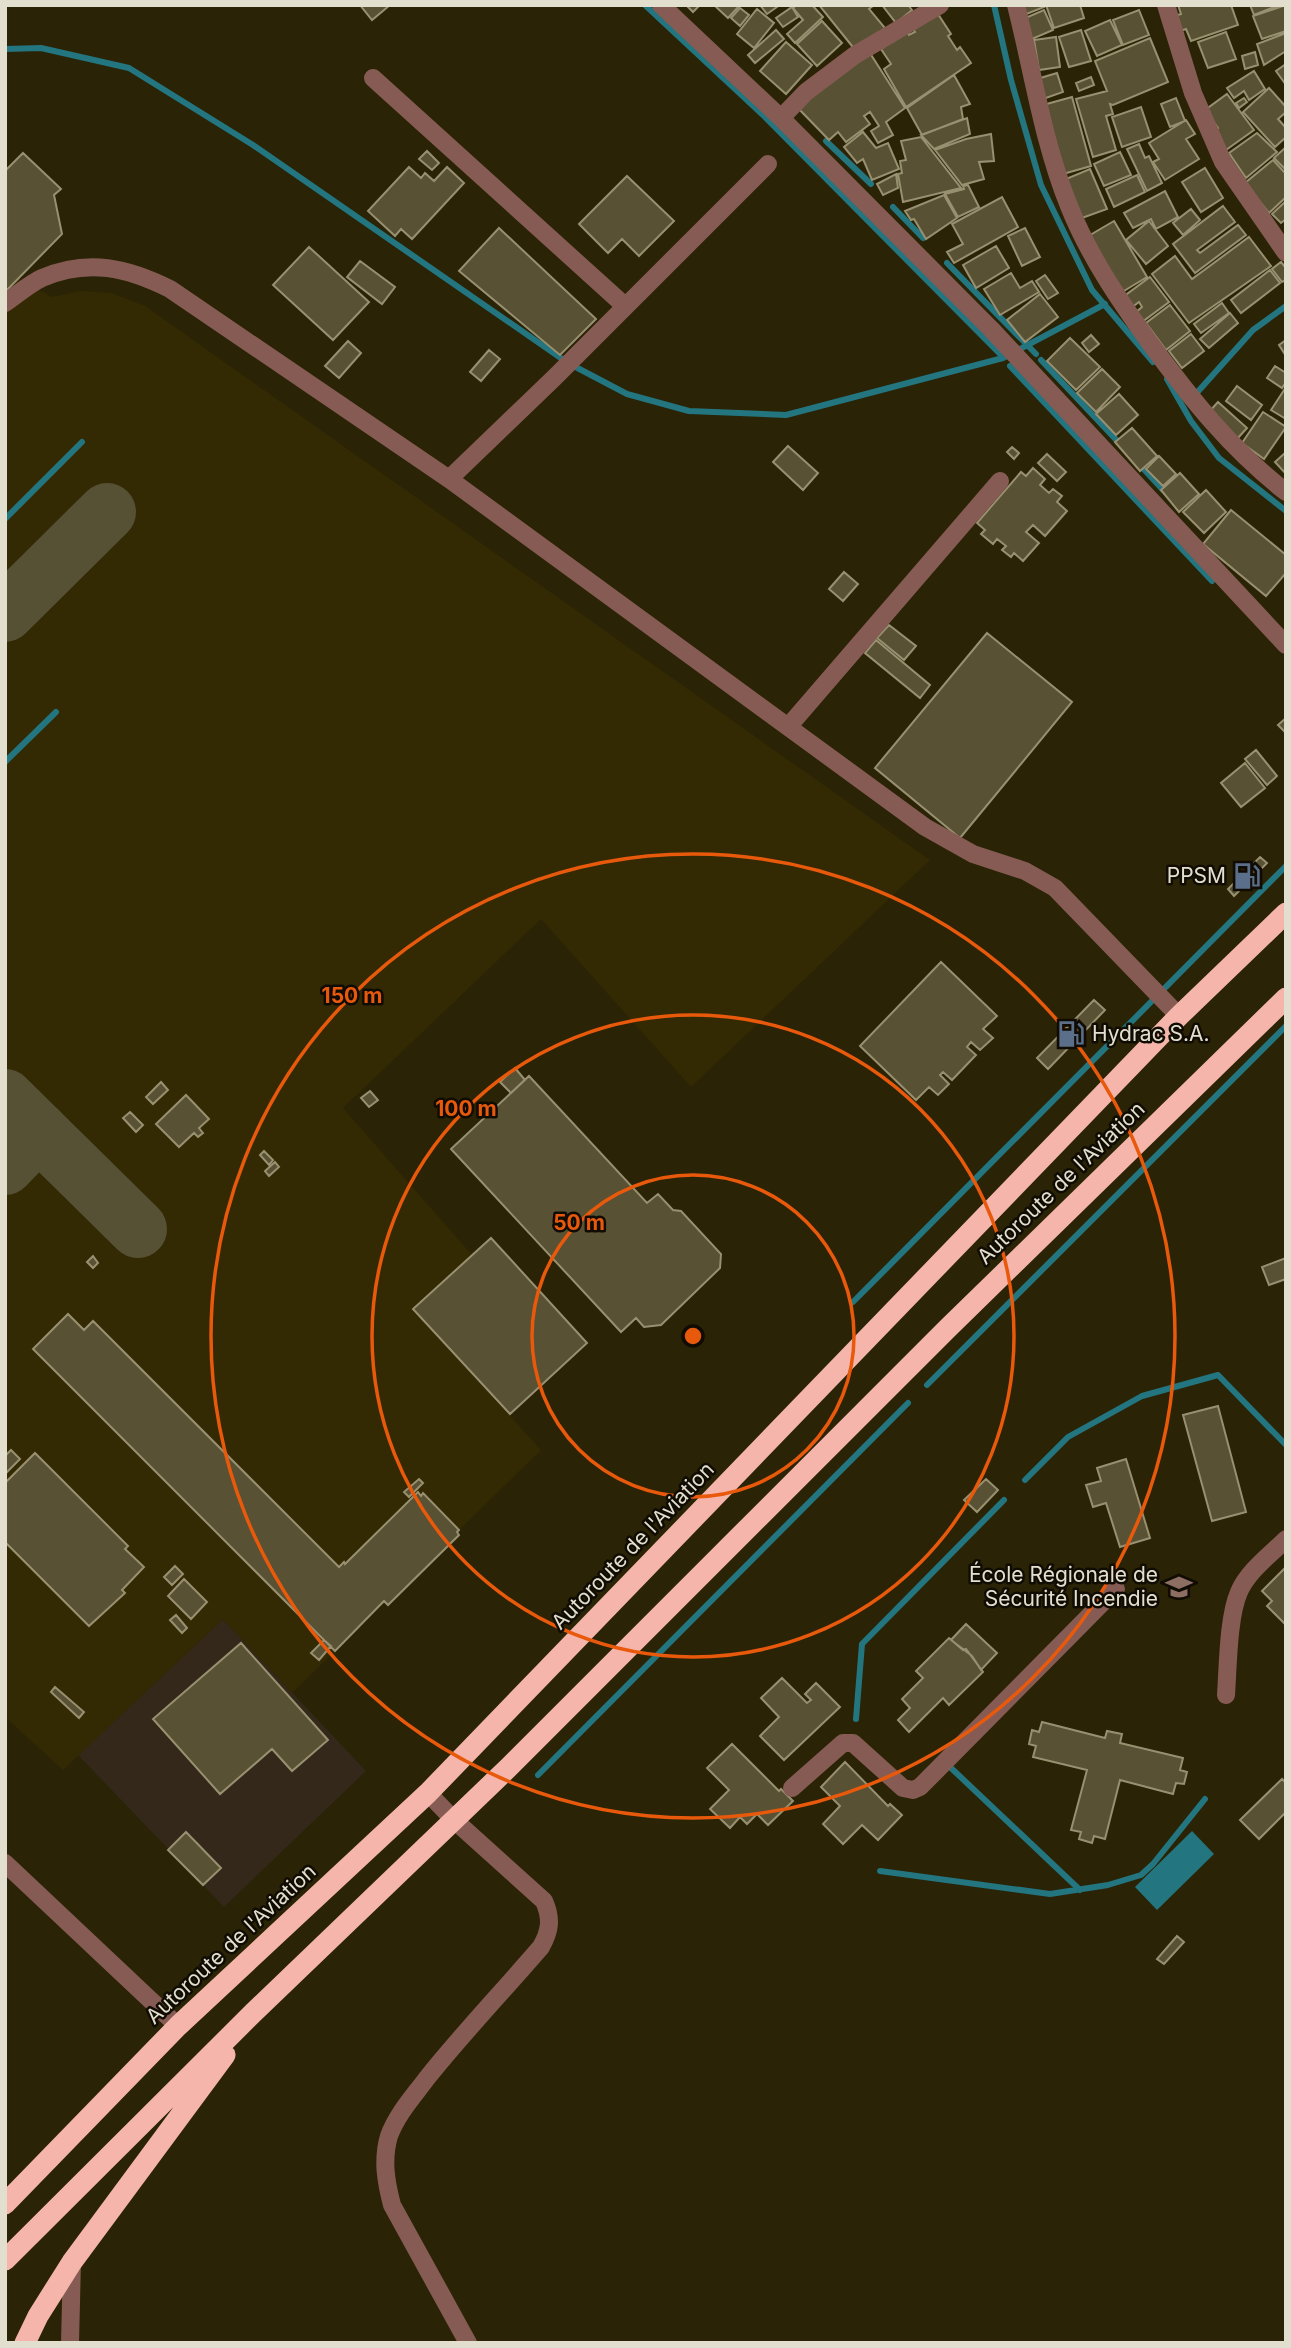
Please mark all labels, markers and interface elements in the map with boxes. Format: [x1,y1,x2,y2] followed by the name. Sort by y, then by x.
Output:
[1232,861,1262,891] fuel station icon: PPSM
[1167,863,1226,888] place label: PPSM
[322,983,382,1008] text: 150 m
[1056,1019,1086,1049] fuel station icon: Hydrac S.A.
[1092,1021,1210,1046] place label: Hydrac S.A.
[435,1096,497,1121] text: 100 m
[972,1096,1150,1269] street label: Autoroute de l'Aviation
[553,1210,605,1235] text: 50 m
[681,1324,705,1348] centre of rings
[546,1457,719,1635] street label: Autoroute de l'Aviation
[969,1561,1158,1611] place label: École Régionale de Sécurité Incendie
[1164,1572,1194,1602] school or university icon: École Régionale de Sécurité Incendie
[141,1858,321,2029] street label: Autoroute de l'Aviation

